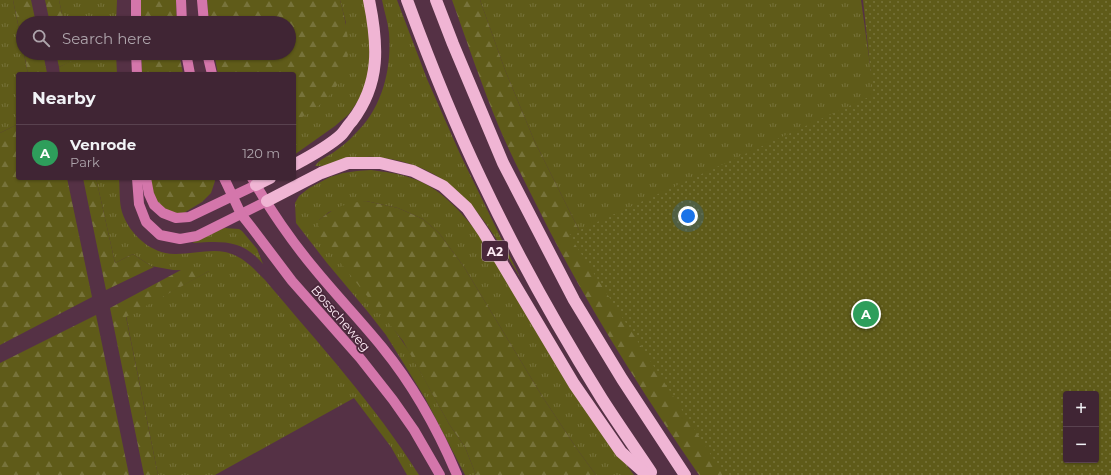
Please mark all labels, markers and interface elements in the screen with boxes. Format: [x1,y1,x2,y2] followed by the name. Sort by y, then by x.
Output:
[16,16,296,60] search box
[30,27,52,49] icon: search
[62,29,151,48] text: Search here
[32,88,96,108] text: Nearby
[70,135,136,154] text: Venrode
[40,145,50,161] text: A
[242,145,280,161] text: 120 m
[70,154,100,170] text: Park
[678,206,698,226] your location
[482,241,508,261] road number: A2
[308,282,374,354] street label: Bosscheweg
[853,299,879,329] pin: A
[1063,391,1099,463] map controls
[1063,391,1099,427] button: +
[1063,427,1099,463] button: −

